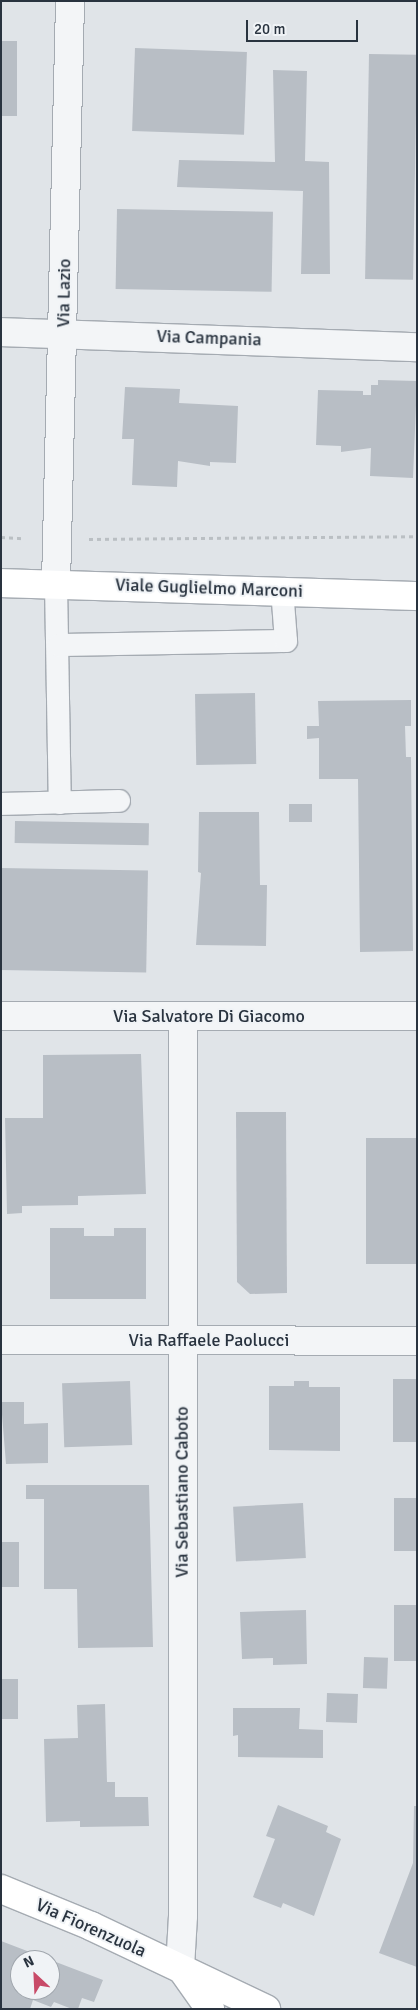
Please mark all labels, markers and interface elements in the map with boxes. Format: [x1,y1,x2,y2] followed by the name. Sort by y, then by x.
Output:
[248,10,360,42] scale bar
[254,20,285,38] text: 20 m
[53,258,75,328] street label: Via Lazio
[156,325,262,351] street label: Via Campania
[115,574,303,602] street label: Viale Guglielmo Marconi
[113,1005,305,1027] street label: Via Salvatore Di Giacomo
[129,1329,289,1351] street label: Via Raffaele Paolucci
[171,1406,193,1578] street label: Via Sebastiano Caboto
[32,1894,150,1962] street label: Via Fiorenzuola
[10,1950,60,2000] north arrow
[21,1952,37,1972] text: N

